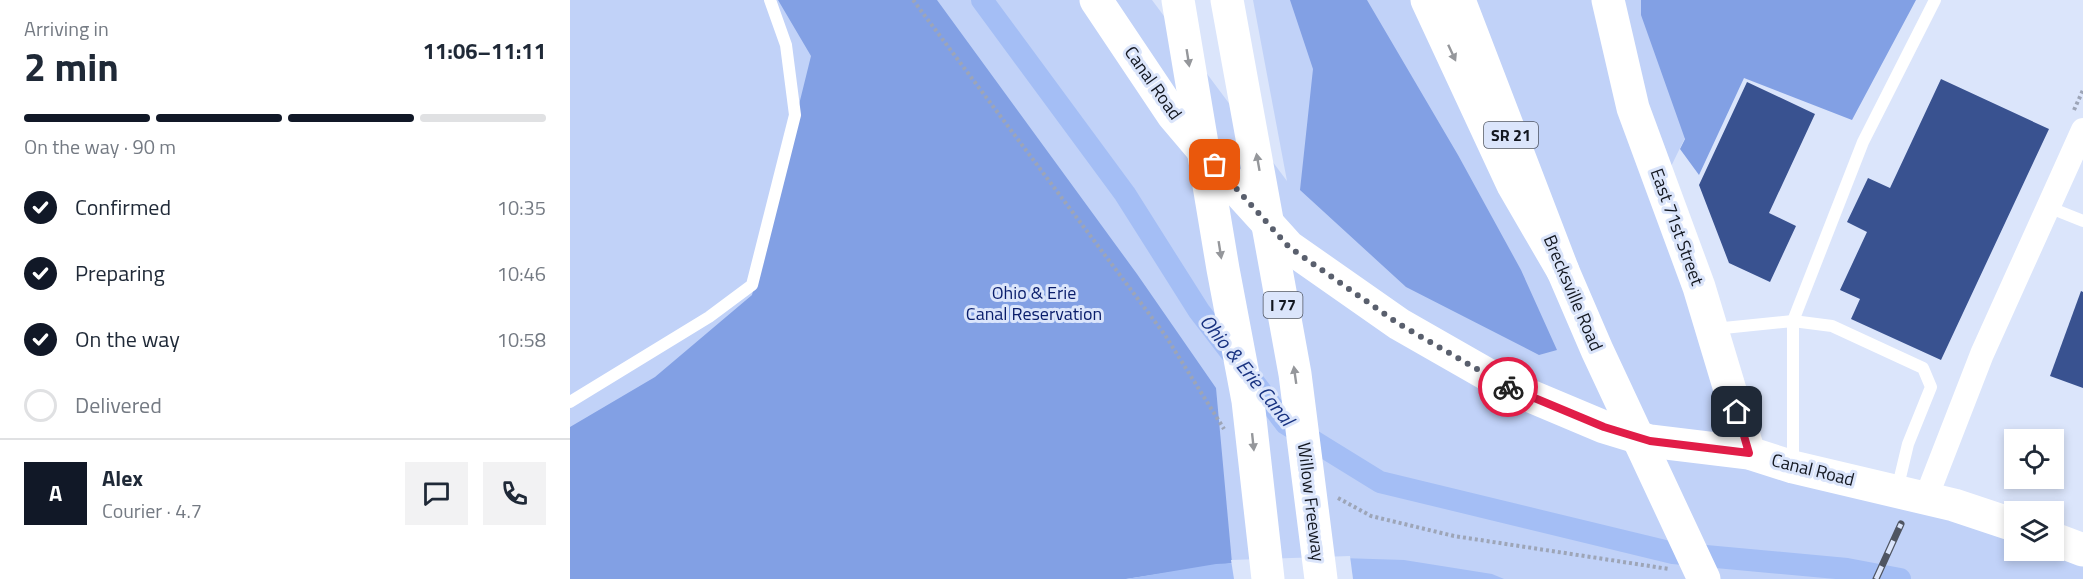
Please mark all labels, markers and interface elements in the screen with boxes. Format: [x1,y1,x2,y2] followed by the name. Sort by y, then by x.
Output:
[24,13,109,44] text: Arriving in
[423,34,546,68] text: 11:06–11:11
[24,37,119,96] text: 2 min
[1118,40,1189,125] street label: Canal Road
[1447,45,1456,62] one-way arrow
[1183,48,1192,67] one-way arrow
[1484,122,1538,148] road number: SR 21
[24,131,176,162] text: On the way · 90 m
[1189,139,1240,190] pin
[1198,148,1231,181] icon: bag
[1253,153,1262,172] one-way arrow
[1644,164,1711,290] street label: East 71st Street
[75,190,171,224] text: Confirmed
[24,191,57,224] icon: check
[497,192,546,223] text: 10:35
[1537,231,1610,355] street label: Brecksville Road
[1216,241,1225,260] one-way arrow
[75,256,165,290] text: Preparing
[24,257,57,290] icon: check
[497,258,546,289] text: 10:46
[966,279,1102,327] park label: Ohio & Erie Canal Reservation
[1264,292,1302,318] road number: I 77
[1192,307,1304,435] water label: Ohio & Erie Canal
[75,322,180,356] text: On the way
[24,323,57,356] icon: check
[497,324,546,355] text: 10:58
[1478,357,1538,417] courier
[1291,366,1300,385] one-way arrow
[1492,371,1525,404] icon: bike
[1711,386,1762,437] pin
[75,388,162,422] text: Delivered
[1720,395,1753,428] icon: home
[2004,429,2064,561] map controls
[2004,429,2064,489] button: locate
[1248,433,1257,452] one-way arrow
[1291,441,1332,563] street label: Willow Freeway
[1769,446,1857,493] street label: Canal Road
[102,461,143,495] text: Alex
[405,462,468,525] button: chat
[483,462,546,525] button: phone
[49,476,62,510] text: A
[102,495,202,526] text: Courier · 4.7
[2004,501,2064,561] button: layers

